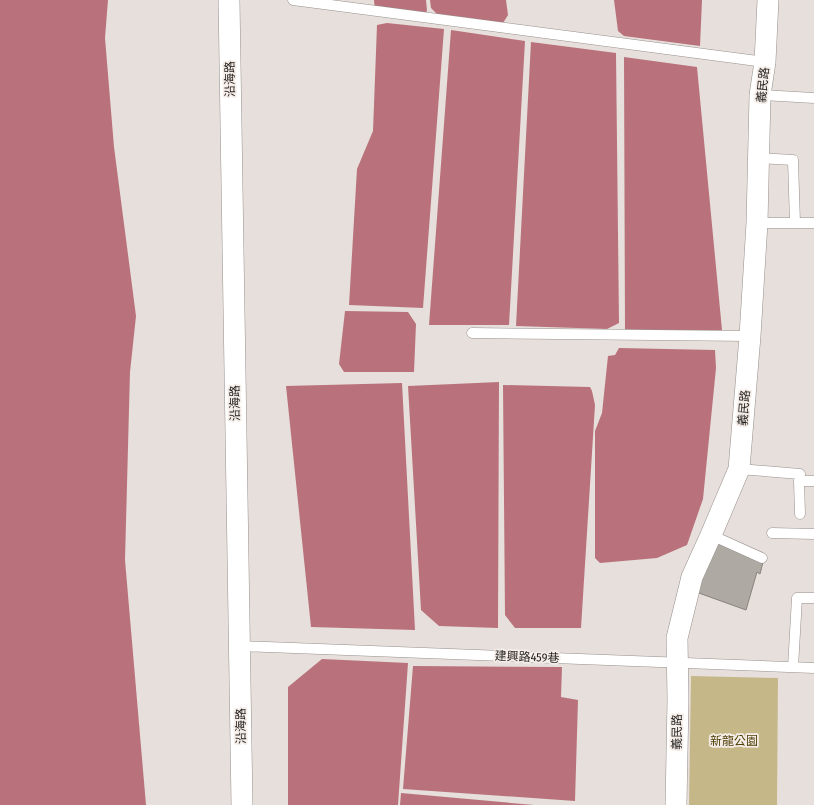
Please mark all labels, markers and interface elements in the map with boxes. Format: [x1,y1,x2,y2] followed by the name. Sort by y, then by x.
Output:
[223,61,237,97] street label: 沿海路
[754,66,772,104] street label: 義民路
[228,385,242,421] street label: 沿海路
[735,389,753,427] street label: 義民路
[494,649,560,665] street label: 建興路459巷
[234,708,248,744] street label: 沿海路
[670,714,684,750] street label: 義民路
[710,734,758,748] park label: 新龍公園

